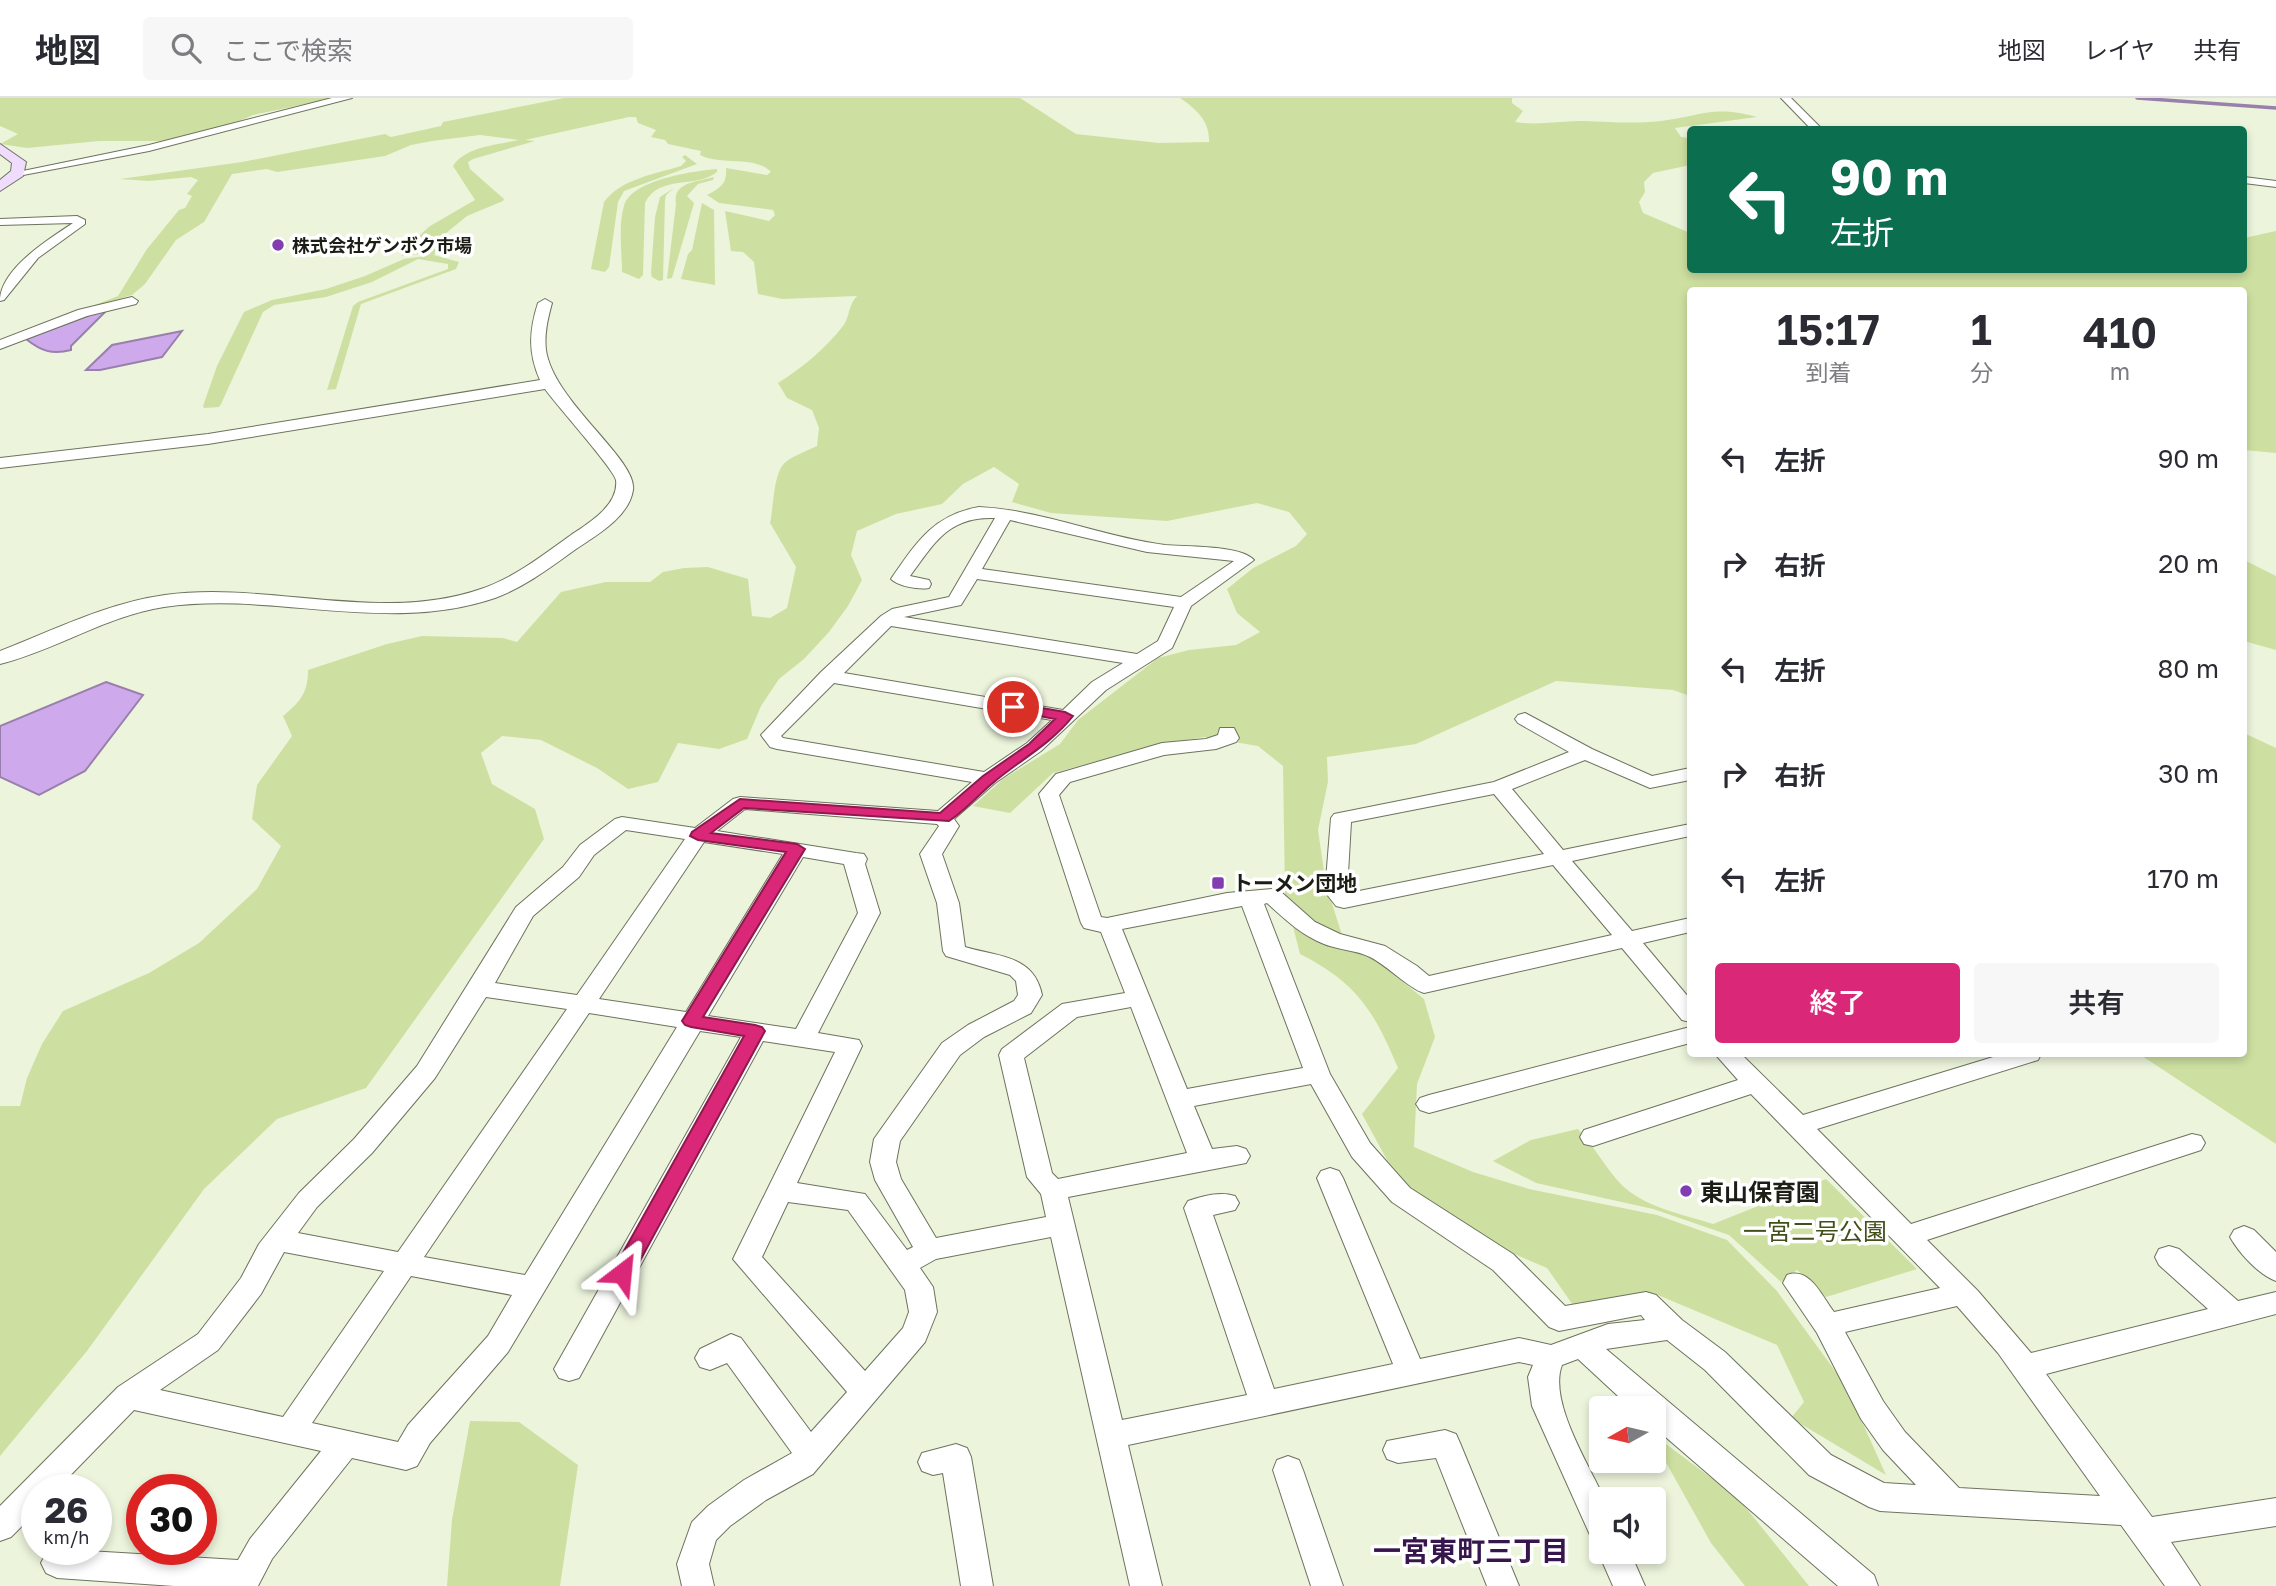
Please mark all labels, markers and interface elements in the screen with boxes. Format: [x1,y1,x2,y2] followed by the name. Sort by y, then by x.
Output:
[143,17,633,80] search box
[167,29,205,67] icon: search
[35,30,101,69] text: 地図
[223,35,353,66] text: ここで検索
[1998,35,2046,64] text: 地図
[2084,35,2155,64] text: レイヤ
[2193,35,2241,64] text: 共有
[1830,147,1948,206] text: 90 m
[1715,154,1806,245] icon: left
[1830,213,1894,251] text: 左折
[292,234,472,256] place label: 株式会社ゲンボク市場
[270,237,286,253] marker: 株式会社ゲンボク市場
[1777,304,1880,354] text: 15:17
[1971,304,1992,354] text: 1
[2083,307,2157,357] text: 410
[2110,357,2130,385] text: m
[1805,358,1851,386] text: 到着
[1970,358,1993,386] text: 分
[1715,440,1753,478] icon: left
[2158,443,2219,474] text: 90 m
[1774,445,1826,476] text: 左折
[1715,545,1753,583] icon: right
[2158,548,2219,579] text: 20 m
[1774,550,1826,581] text: 右折
[1715,650,1753,688] icon: left
[2158,653,2219,684] text: 80 m
[1774,655,1826,686] text: 左折
[983,677,1043,737] pin
[994,688,1032,726] icon: arrive
[1715,755,1753,793] icon: right
[2158,758,2219,789] text: 30 m
[1774,760,1826,791] text: 右折
[1715,860,1753,898] icon: left
[2147,863,2219,894] text: 170 m
[1774,865,1826,896] text: 左折
[1232,870,1357,896] place label: トーメン団地
[1210,875,1226,891] marker: トーメン団地
[1715,963,1960,1043] button: 終了
[1974,963,2219,1043] button: 共有
[1700,1177,1820,1206] place label: 東山保育園
[1678,1183,1694,1199] marker: 東山保育園
[1743,1216,1887,1245] park label: 一宮二号公園
[585,1236,659,1310] position arrow
[1589,1396,1666,1474] north arrow
[1589,1396,1666,1564] map controls
[126,1474,217,1565] speed limit sign: 30
[1589,1487,1666,1564] button: sound
[45,1489,88,1531] text: 26
[44,1526,89,1548] text: km/h
[1373,1534,1569,1567] district label: 一宮東町三丁目

